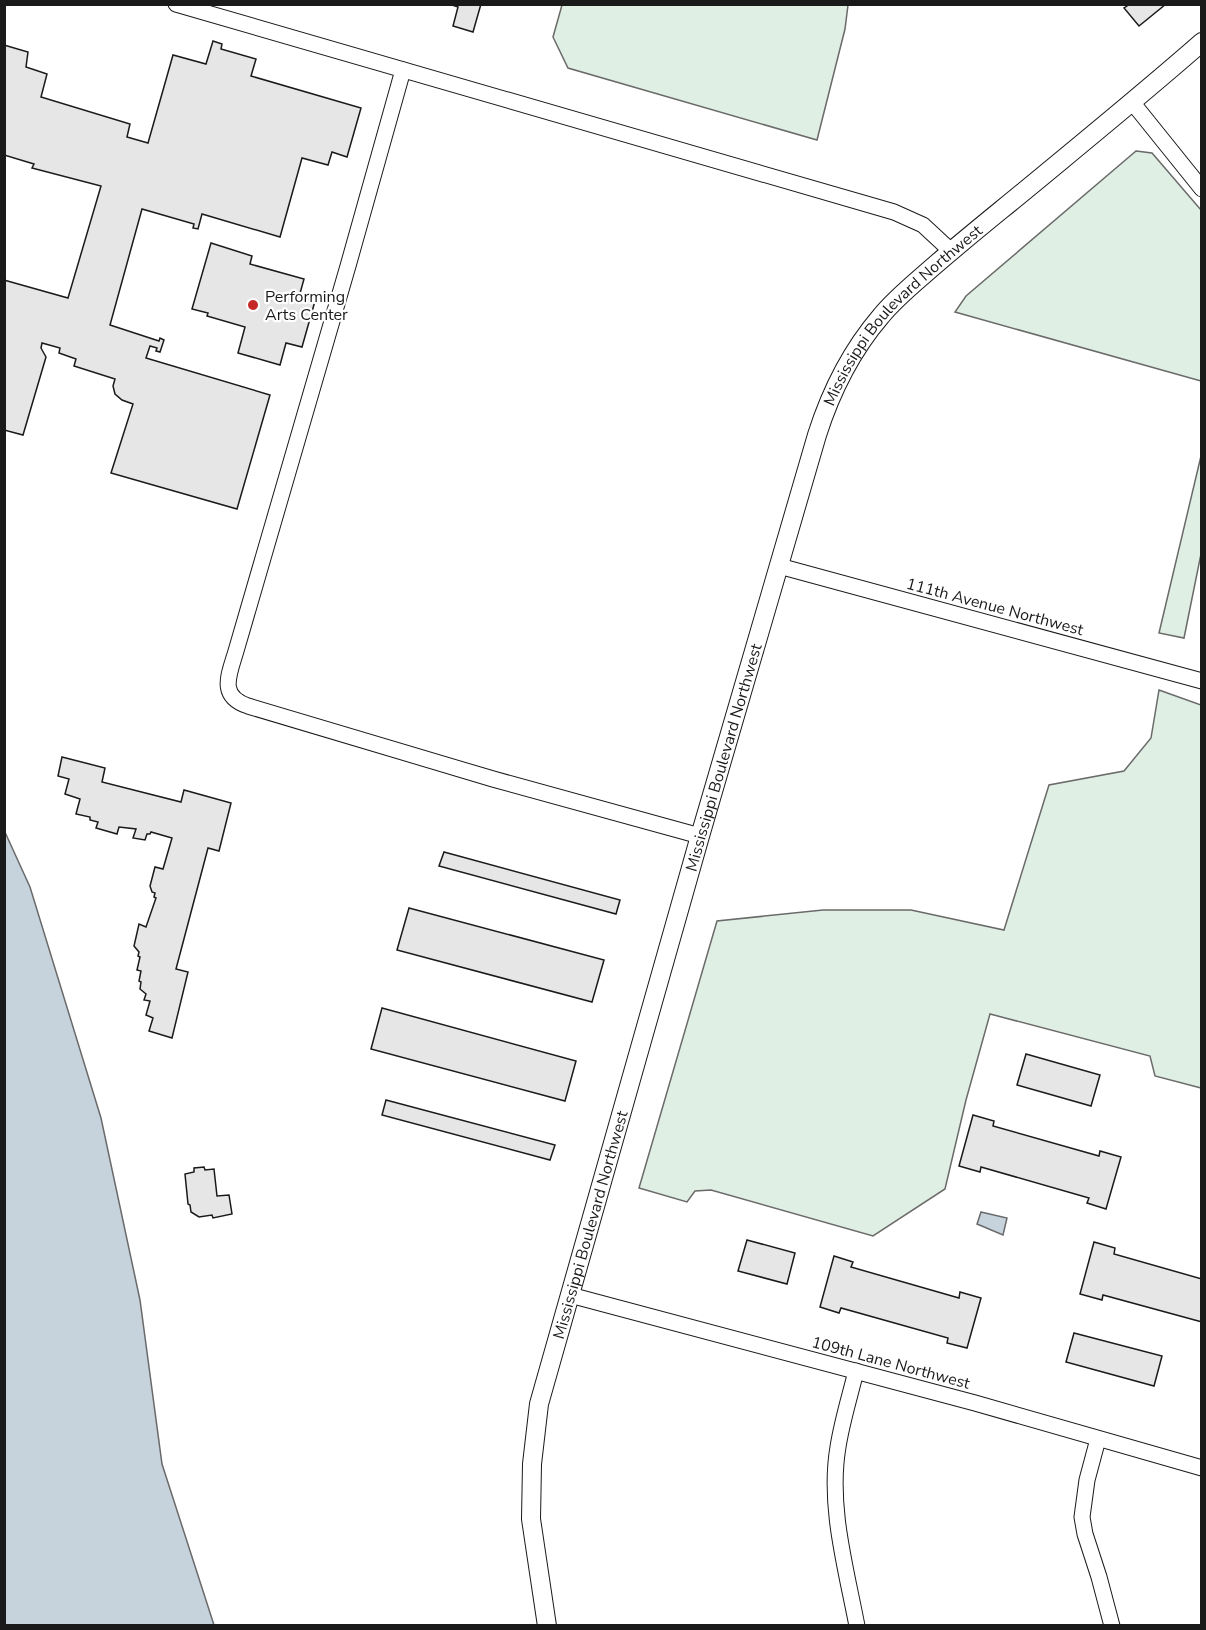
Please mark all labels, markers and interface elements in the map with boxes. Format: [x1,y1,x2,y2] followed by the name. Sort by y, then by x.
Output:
[819,220,987,409] street label: Mississippi Boulevard Northwest
[265,286,348,326] place label: Performing Arts Center
[246,298,260,312] marker: Performing Arts Center
[904,573,1086,641] street label: 111th Avenue Northwest
[681,641,768,874] street label: Mississippi Boulevard Northwest
[548,1108,634,1342] street label: Mississippi Boulevard Northwest
[809,1331,973,1395] street label: 109th Lane Northwest

